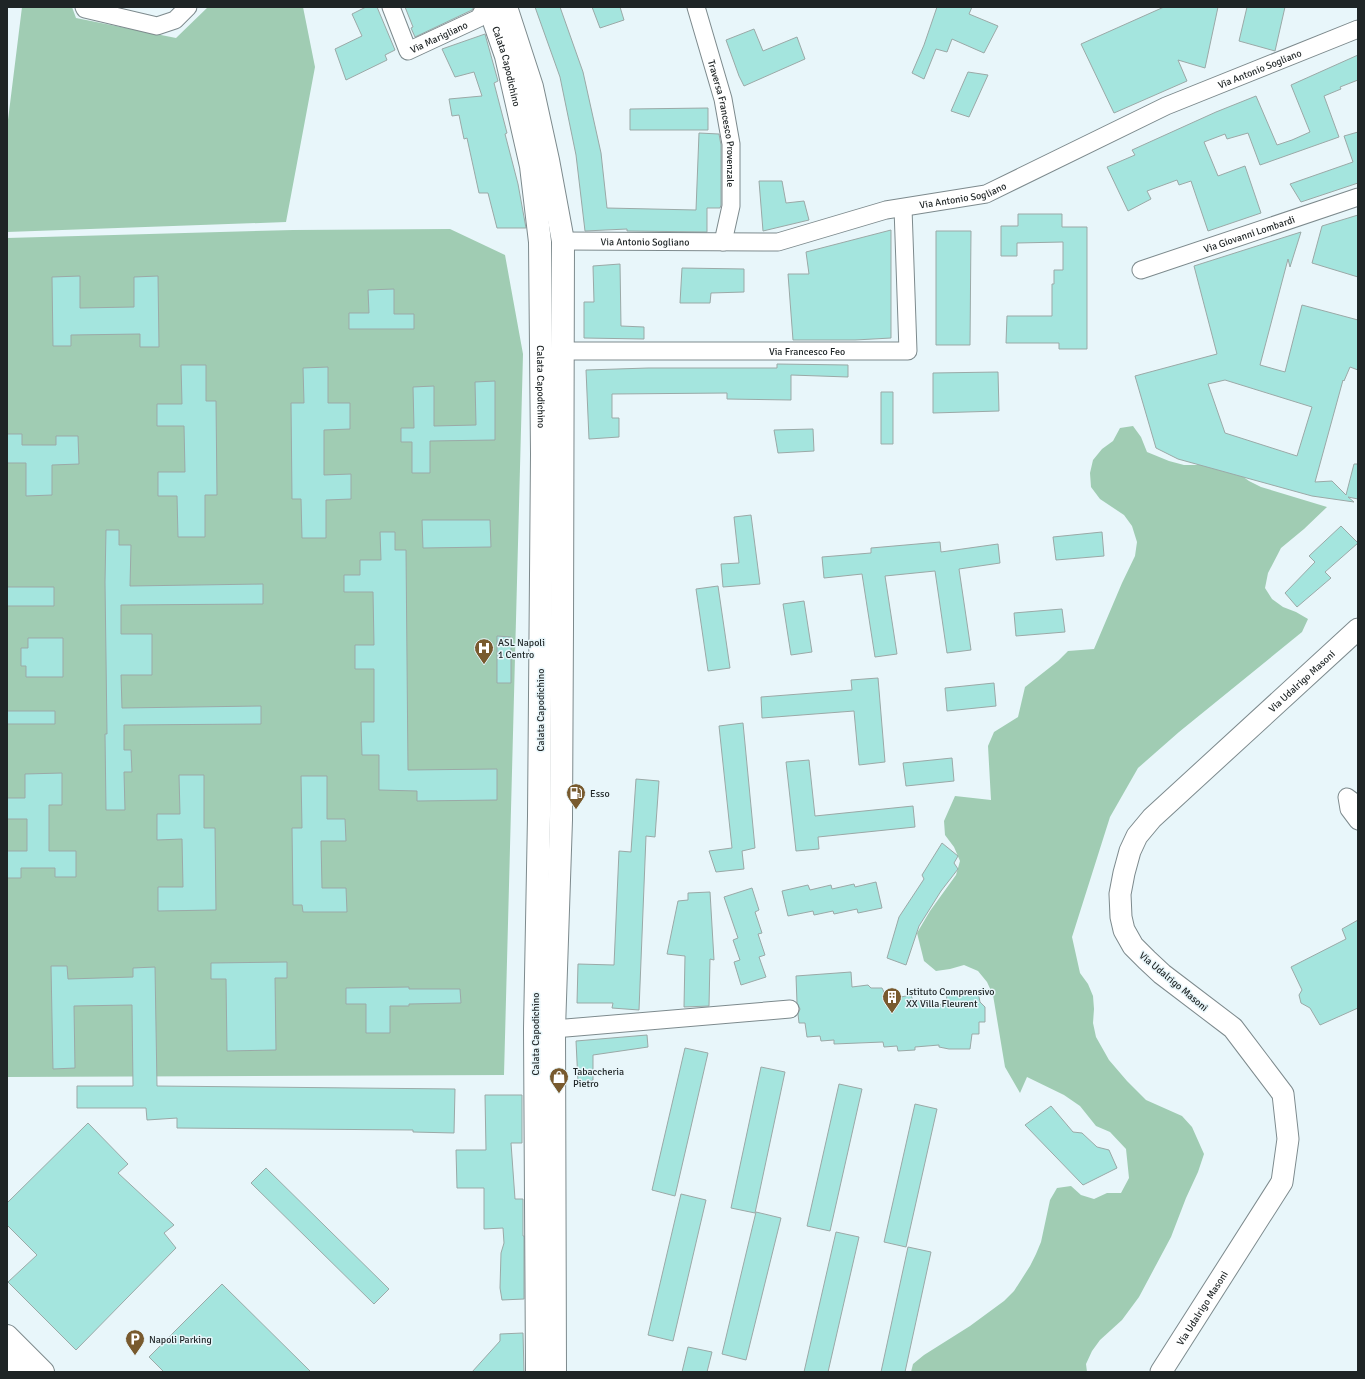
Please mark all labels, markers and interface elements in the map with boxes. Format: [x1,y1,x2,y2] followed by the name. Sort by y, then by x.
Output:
[408,19,470,56] street label: Via Marigliano
[489,25,522,108] street label: Calata Capodichino
[1216,47,1303,92] street label: Via Antonio Sogliano
[705,59,736,187] street label: Traversa Francesco Provenzale
[919,180,1008,212] street label: Via Antonio Sogliano
[1202,214,1297,256] street label: Via Giovanni Lombardi
[600,236,690,249] street label: Via Antonio Sogliano
[534,345,547,428] street label: Calata Capodichino
[769,346,845,358] street label: Via Francesco Feo
[473,637,495,665] hospital icon: ASL Napoli 1 Centro
[498,637,545,661] place label: ASL Napoli 1 Centro
[1266,648,1338,715] street label: Via Udalrigo Masoni
[535,669,547,751] street label: Calata Capodichino
[565,782,587,810] fuel station icon: Esso
[590,788,610,800] place label: Esso
[1137,950,1210,1014] street label: Via Udalrigo Masoni
[881,986,903,1014] building icon: Istituto Comprensivo XX Villa Fleurent
[906,986,994,1010] place label: Istituto Comprensivo XX Villa Fleurent
[530,993,542,1075] street label: Calata Capodichino
[548,1066,570,1094] shop icon: Tabaccheria Pietro
[573,1066,624,1090] place label: Tabaccheria Pietro
[1175,1269,1231,1348] street label: Via Udalrigo Masoni
[124,1328,146,1356] parking icon: Napoli Parking
[149,1334,212,1346] place label: Napoli Parking

